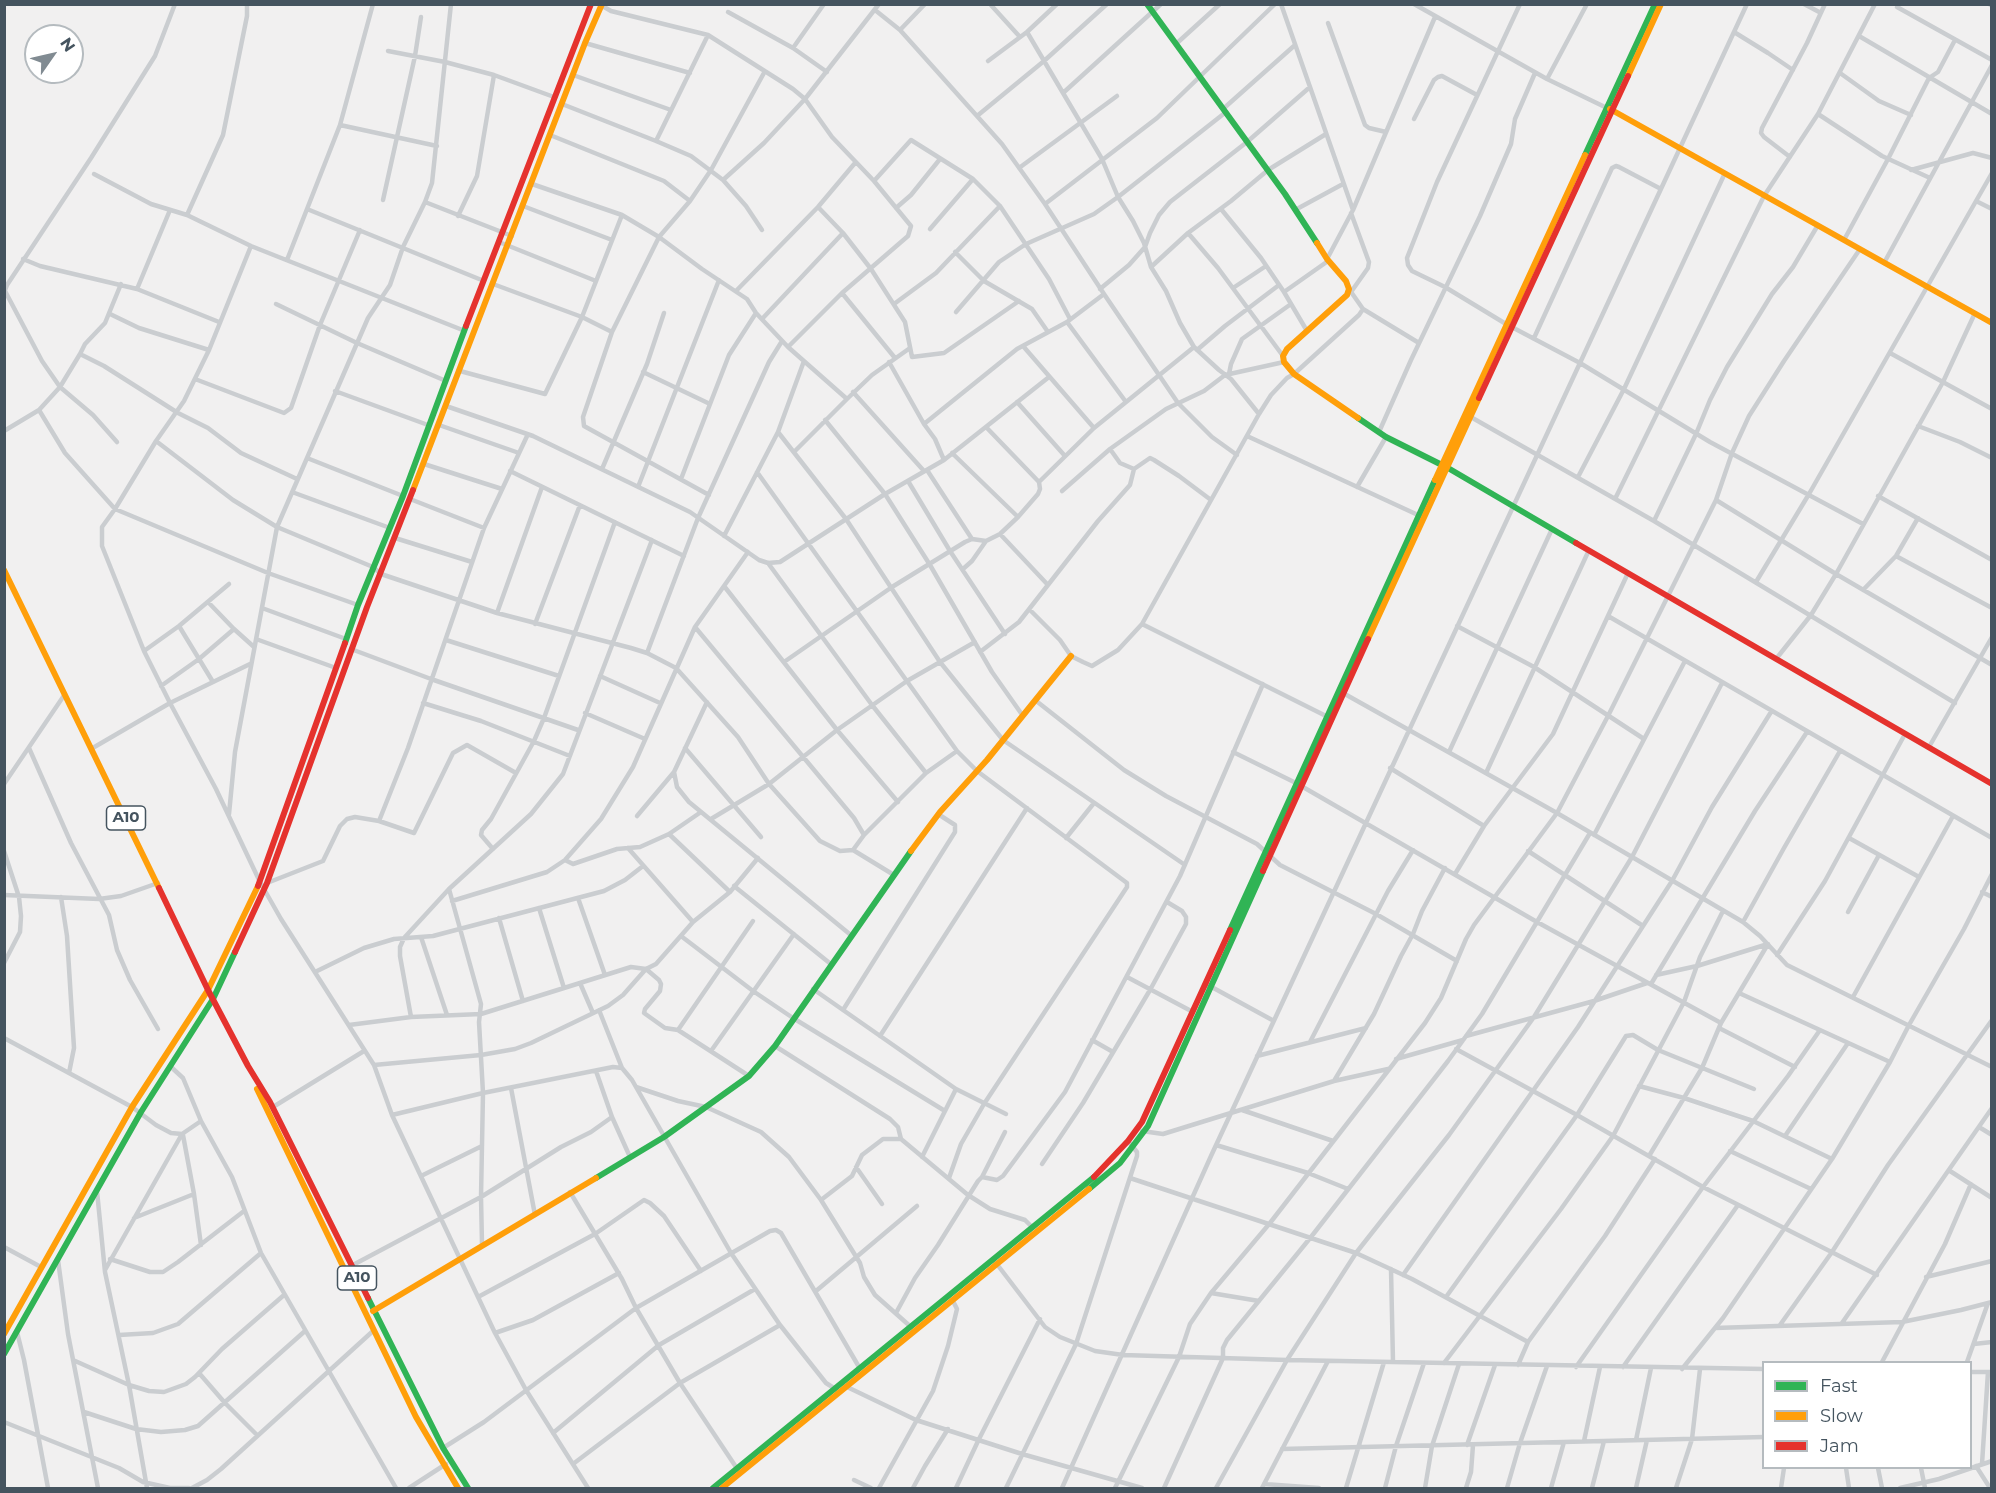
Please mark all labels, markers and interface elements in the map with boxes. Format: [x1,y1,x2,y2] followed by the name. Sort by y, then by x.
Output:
[24,24,84,84] north arrow
[56,34,79,55] text: N
[106,806,146,830] road number: A10
[338,1266,376,1290] road number: A10
[1762,1361,1972,1469] legend
[1820,1375,1858,1397] text: Fast
[1820,1405,1863,1427] text: Slow
[1820,1435,1859,1457] text: Jam

